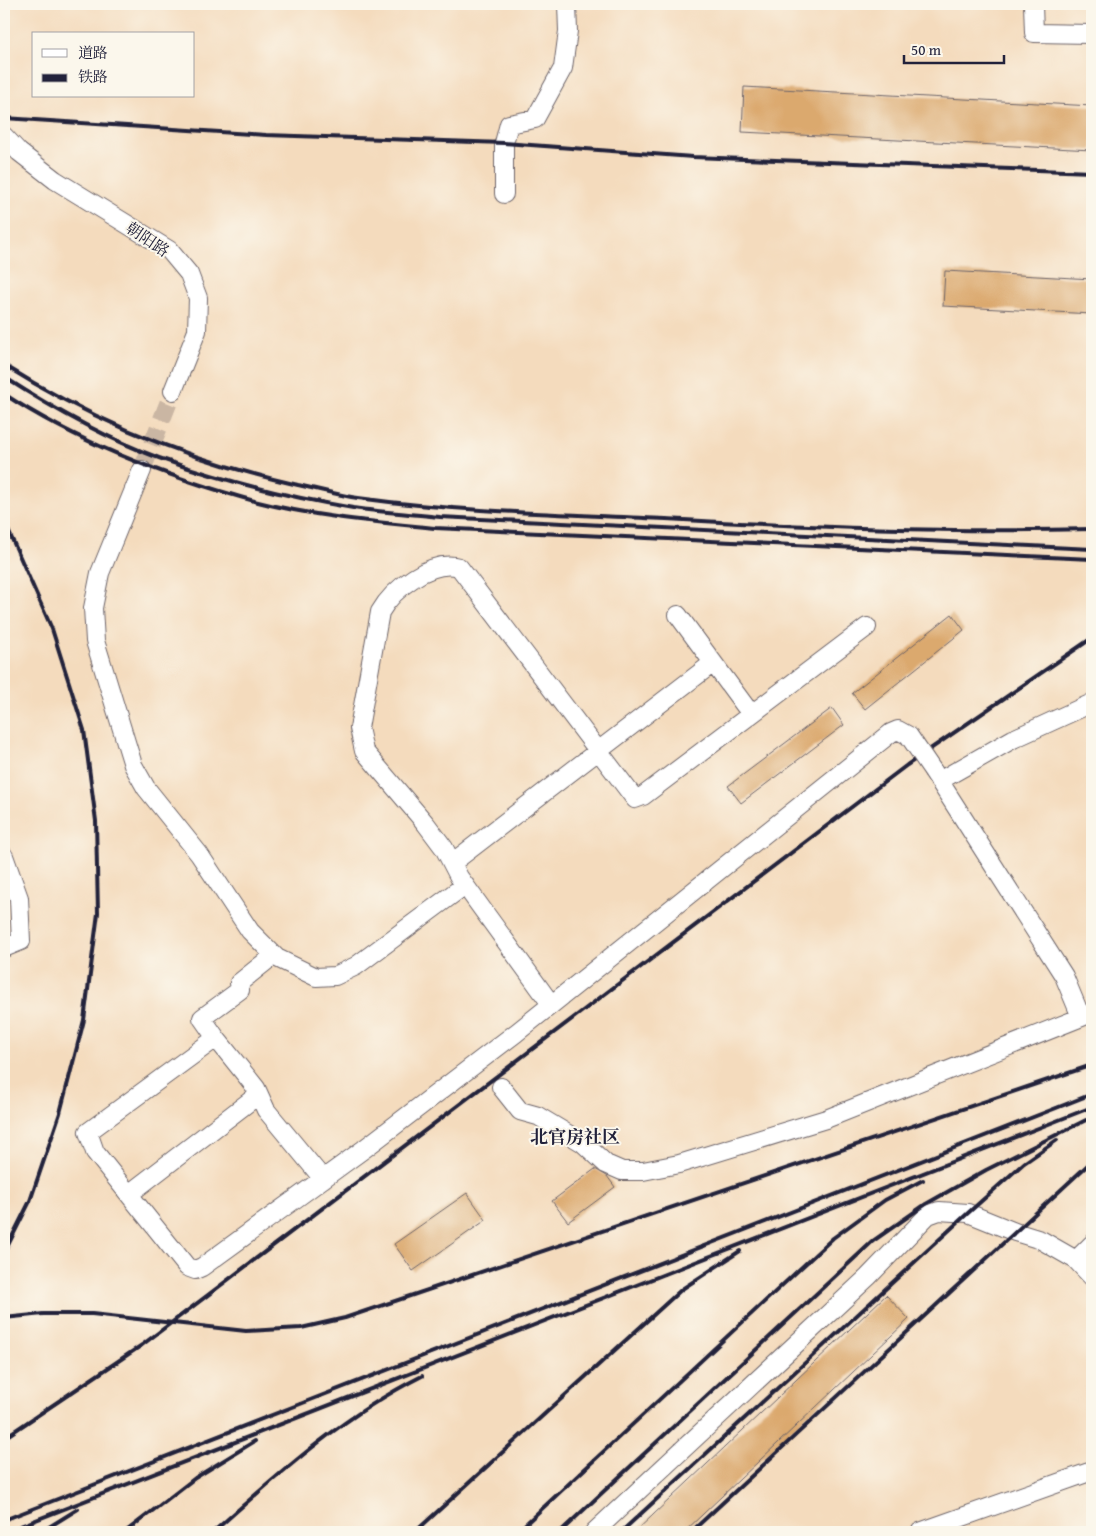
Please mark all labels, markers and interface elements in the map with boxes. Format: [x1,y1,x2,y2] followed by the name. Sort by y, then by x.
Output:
[32,32,195,98] legend
[904,32,1004,64] scale bar
[911,39,942,60] text: 50 m
[78,42,108,63] text: 道路
[78,66,108,87] text: 铁路
[121,216,175,262] street label: 朝阳路
[530,1123,620,1150] district label: 北官房社区

